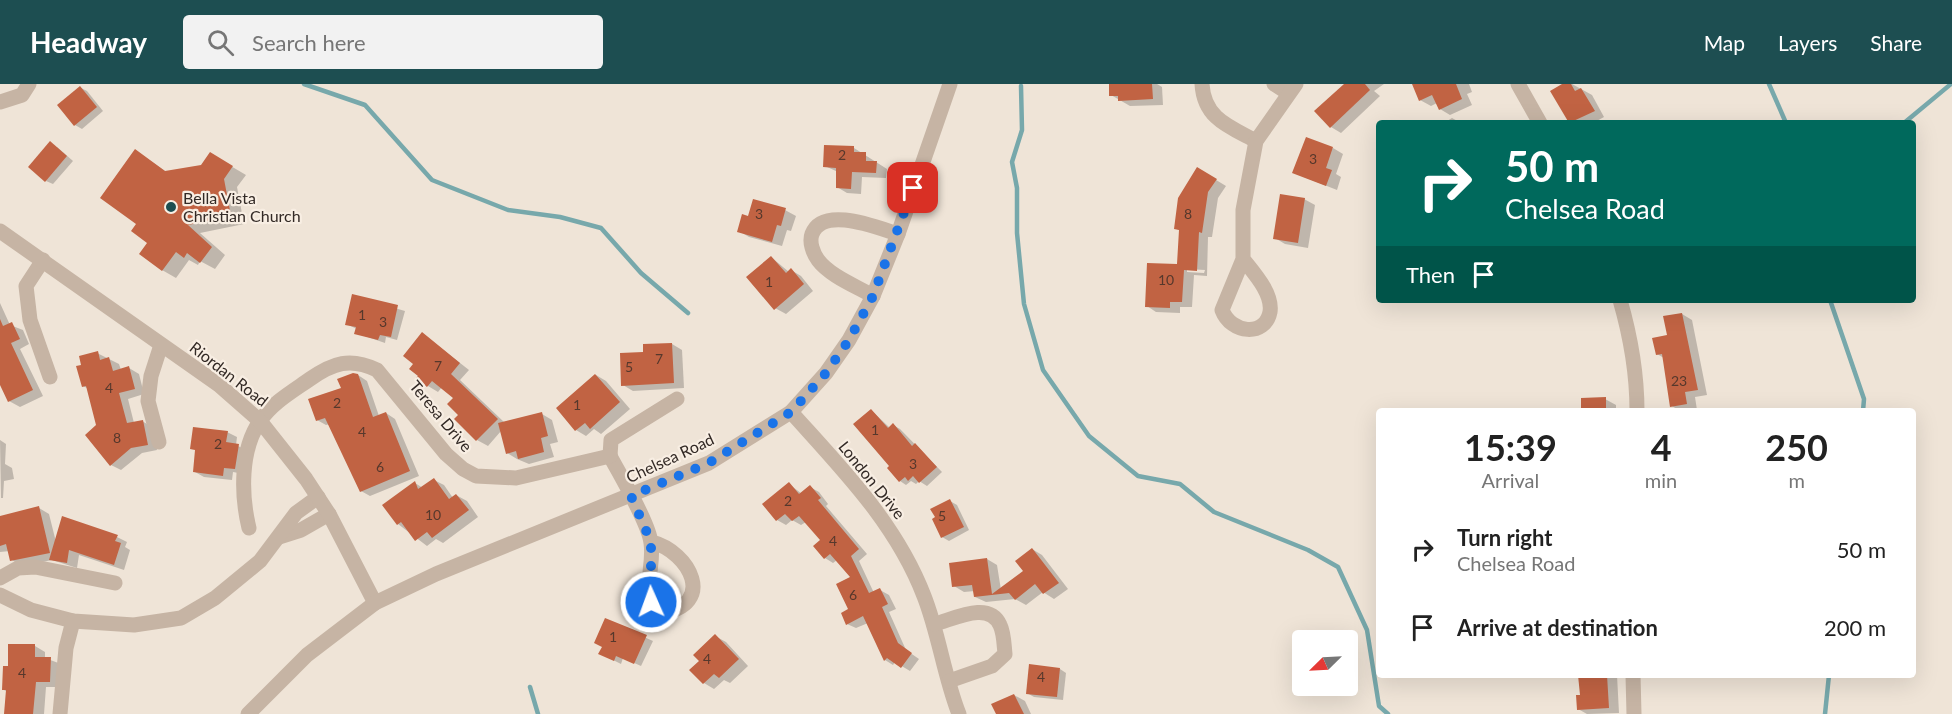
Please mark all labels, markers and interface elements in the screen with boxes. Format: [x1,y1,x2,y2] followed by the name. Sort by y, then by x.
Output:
[183,15,603,69] search box
[30,25,147,59] text: Headway
[204,26,237,59] icon: search
[252,29,366,56] text: Search here
[1704,30,1745,55] text: Map
[1778,30,1837,55] text: Layers
[1870,30,1922,55] text: Share
[1505,141,1599,191] text: 50 m
[1406,144,1484,222] icon: right
[838,146,846,163] house number: 2
[1309,150,1317,167] house number: 3
[887,162,938,213] pin
[896,171,929,204] icon: arrive
[183,188,301,225] place label: Bella Vista Christian Church
[1505,192,1665,225] text: Chelsea Road
[164,200,178,214] marker: Bella Vista Christian Church
[755,205,763,222] house number: 3
[1184,205,1192,222] house number: 8
[1467,258,1500,291] icon: arrive
[1406,261,1455,288] text: Then
[1158,271,1174,288] house number: 10
[765,273,773,290] house number: 1
[358,306,366,323] house number: 1
[379,313,387,330] house number: 3
[187,337,272,410] street label: Riordan Road
[655,350,663,367] house number: 7
[434,357,442,374] house number: 7
[625,358,633,375] house number: 5
[1671,372,1687,389] house number: 23
[406,376,477,455] street label: Teresa Drive
[105,379,113,396] house number: 4
[333,394,341,411] house number: 2
[573,396,581,413] house number: 1
[871,421,879,438] house number: 1
[358,423,366,440] house number: 4
[1464,425,1557,469] text: 15:39
[1651,425,1672,469] text: 4
[1765,425,1828,469] text: 250
[113,429,121,446] house number: 8
[623,429,717,486] street label: Chelsea Road
[214,435,222,452] house number: 2
[835,437,910,523] street label: London Drive
[909,455,917,472] house number: 3
[376,458,384,475] house number: 6
[1482,468,1539,492] text: Arrival
[1645,468,1677,492] text: min
[1788,468,1805,492] text: m
[784,492,792,509] house number: 2
[425,506,441,523] house number: 10
[938,507,946,524] house number: 5
[1457,524,1552,551] text: Turn right
[829,532,837,549] house number: 4
[1406,533,1439,566] icon: right
[1837,536,1886,563] text: 50 m
[1457,551,1575,575] text: Chelsea Road
[619,570,683,634] position arrow
[849,586,857,603] house number: 6
[1406,611,1439,644] icon: arrive
[1457,614,1658,641] text: Arrive at destination
[1824,614,1886,641] text: 200 m
[609,628,617,645] house number: 1
[1292,630,1358,696] north arrow
[1292,630,1358,696] map controls
[703,650,711,667] house number: 4
[18,664,26,681] house number: 4
[1037,668,1045,685] house number: 4

